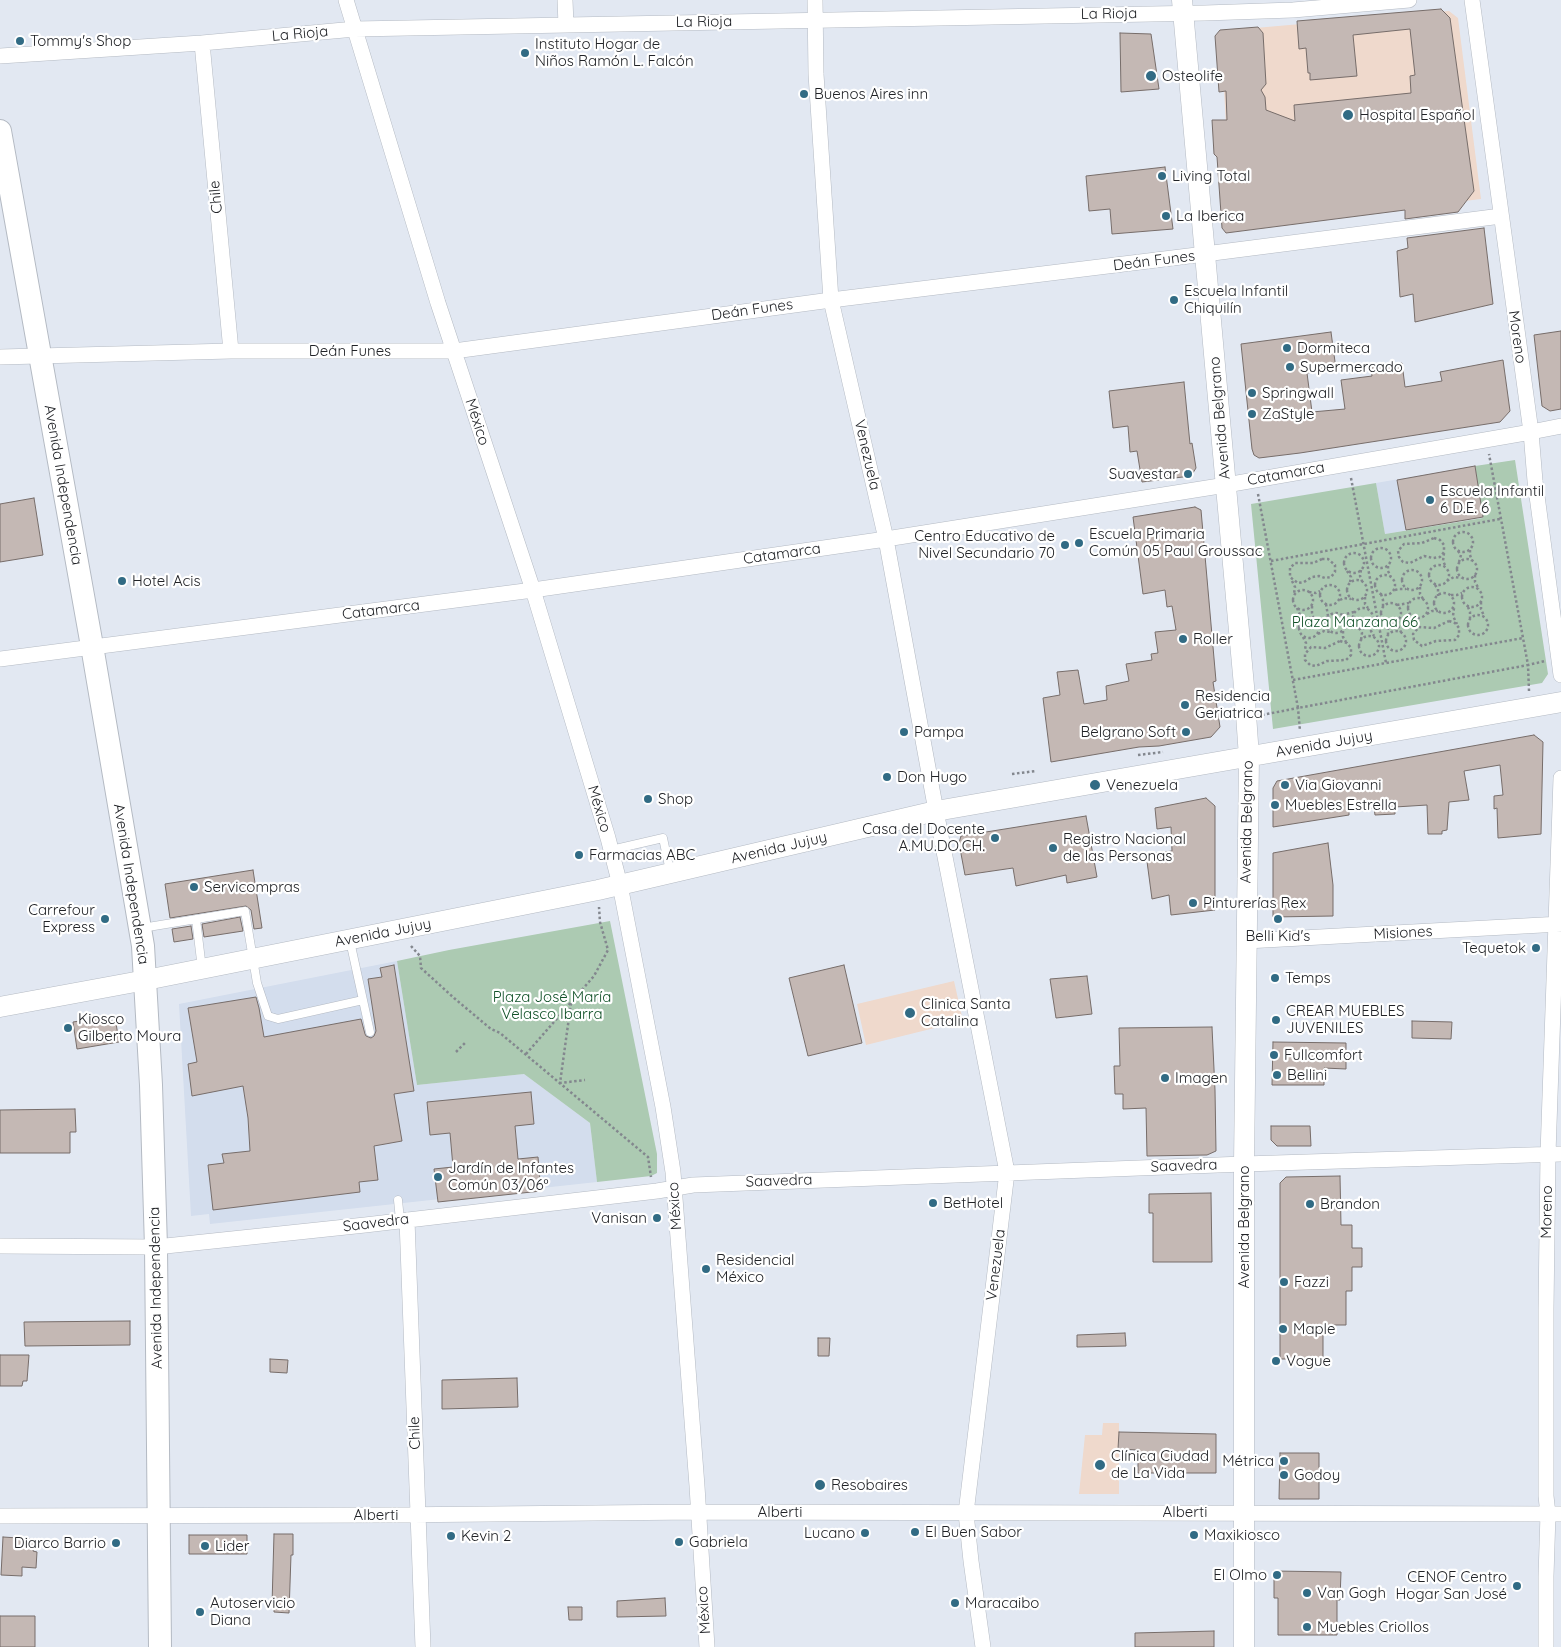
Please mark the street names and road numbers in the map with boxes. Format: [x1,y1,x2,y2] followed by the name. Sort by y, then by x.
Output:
[1081,5,1137,23] street label: La Rioja
[676,13,732,31] street label: La Rioja
[271,23,329,45] street label: La Rioja
[206,180,226,214] street label: Chile
[1112,247,1196,275] street label: Deán Funes
[710,295,794,325] street label: Deán Funes
[1504,309,1530,365] street label: Moreno
[309,342,391,360] street label: Deán Funes
[1206,356,1234,480] street label: Avenida Belgrano
[461,396,493,448] street label: México
[40,404,86,566] street label: Avenida Independencia
[850,418,884,492] street label: Venezuela
[1246,458,1326,490] street label: Catamarca
[742,540,822,568] street label: Catamarca
[341,596,421,624] street label: Catamarca
[1274,727,1374,761] street label: Avenida Jujuy
[1237,760,1257,884] street label: Avenida Belgrano
[583,783,615,835] street label: México
[109,802,153,966] street label: Avenida Independencia
[729,828,829,868] street label: Avenida Jujuy
[333,915,433,951] street label: Avenida Jujuy
[1373,922,1433,944] street label: Misiones
[1150,1156,1218,1176] street label: Saavedra
[1235,1165,1253,1289] street label: Avenida Belgrano
[745,1171,813,1191] street label: Saavedra
[664,1181,686,1231] street label: México
[1538,1185,1556,1239] street label: Moreno
[146,1207,166,1369] street label: Avenida Independencia
[342,1210,410,1236] street label: Saavedra
[983,1228,1009,1302] street label: Venezuela
[405,1416,425,1450] street label: Chile
[758,1503,802,1521] street label: Alberti
[1163,1503,1207,1521] street label: Alberti
[354,1506,398,1524] street label: Alberti
[693,1585,715,1635] street label: México

